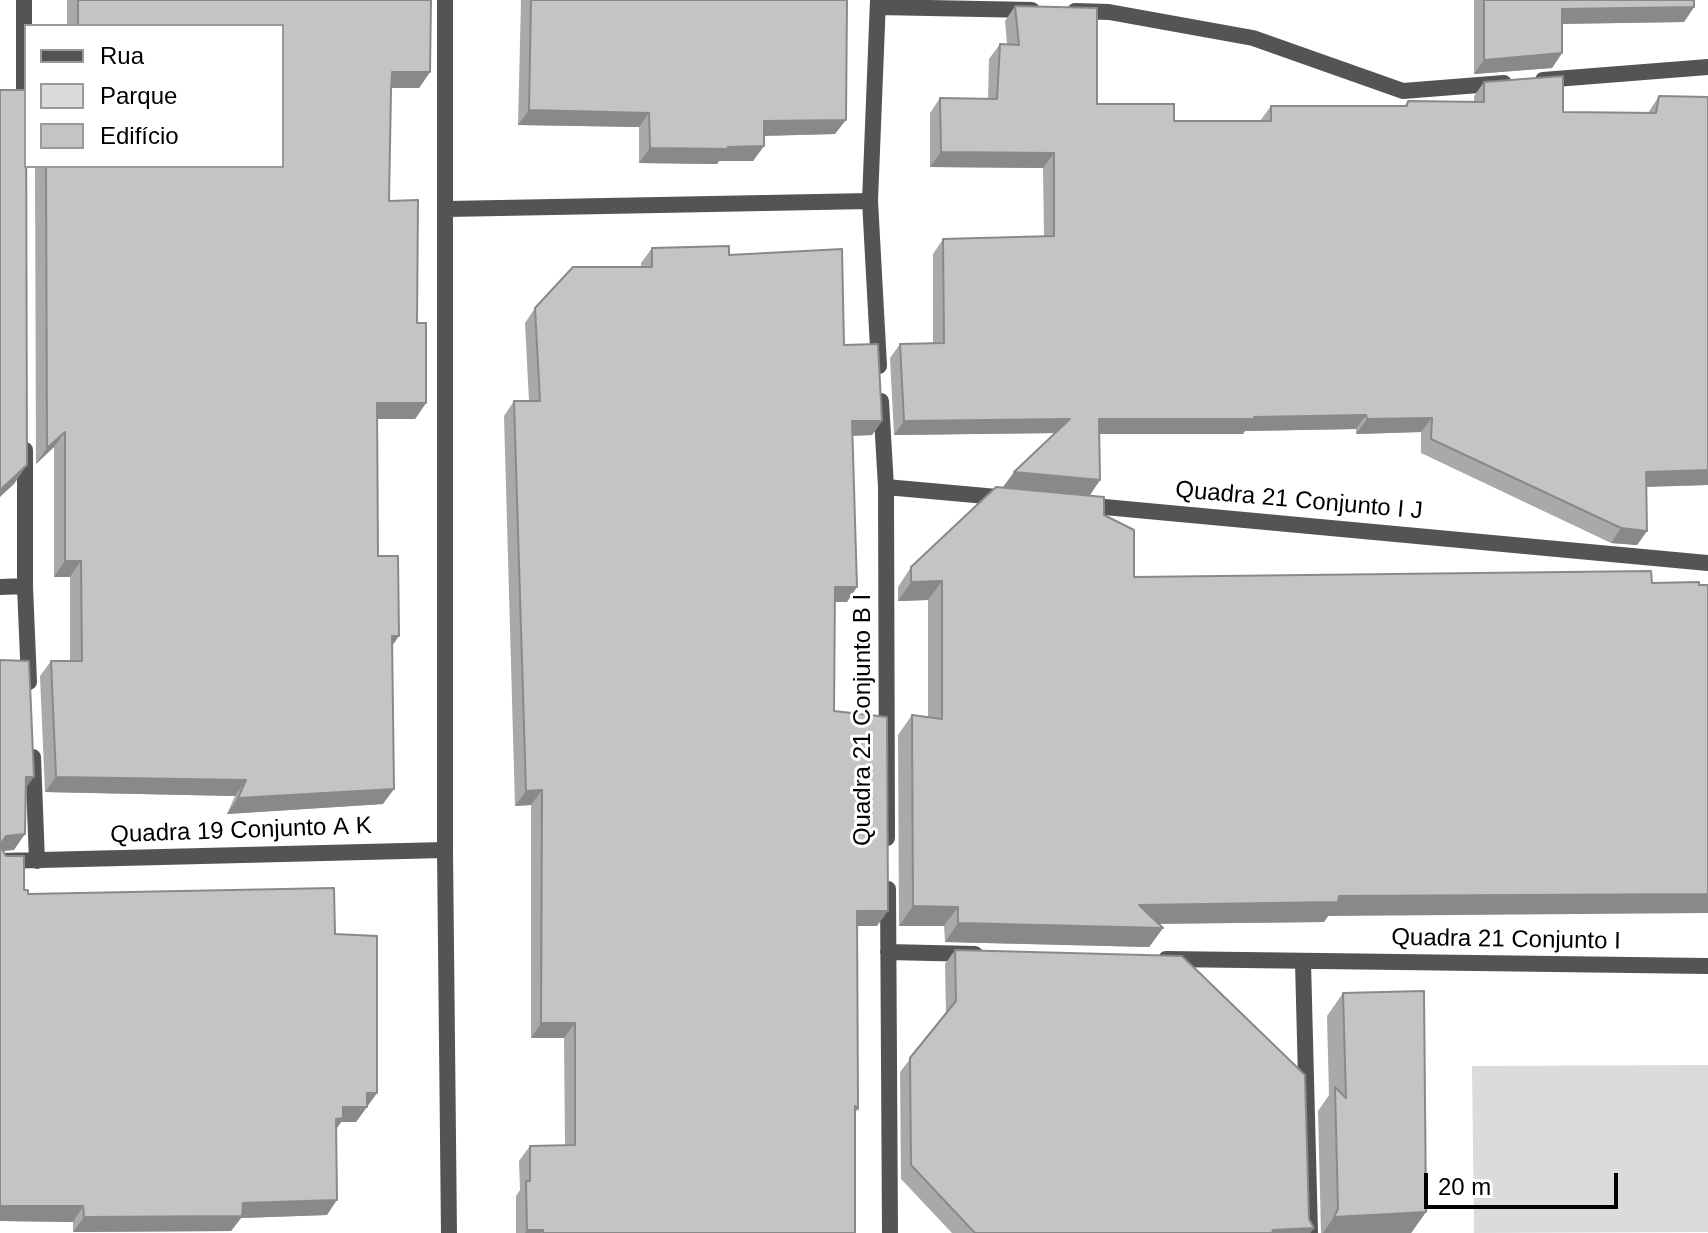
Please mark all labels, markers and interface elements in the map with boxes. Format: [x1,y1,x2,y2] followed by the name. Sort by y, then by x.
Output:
[24,24,284,168] legend
[100,42,144,69] text: Rua
[100,82,177,109] text: Parque
[100,122,179,149] text: Edifício
[1174,476,1424,526] street label: Quadra 21 Conjunto I J
[849,594,877,846] street label: Quadra 21 Conjunto B I
[110,812,372,850] street label: Quadra 19 Conjunto A K
[1391,924,1621,956] street label: Quadra 21 Conjunto I
[1428,1157,1622,1207] scale bar
[1438,1173,1491,1200] text: 20 m

